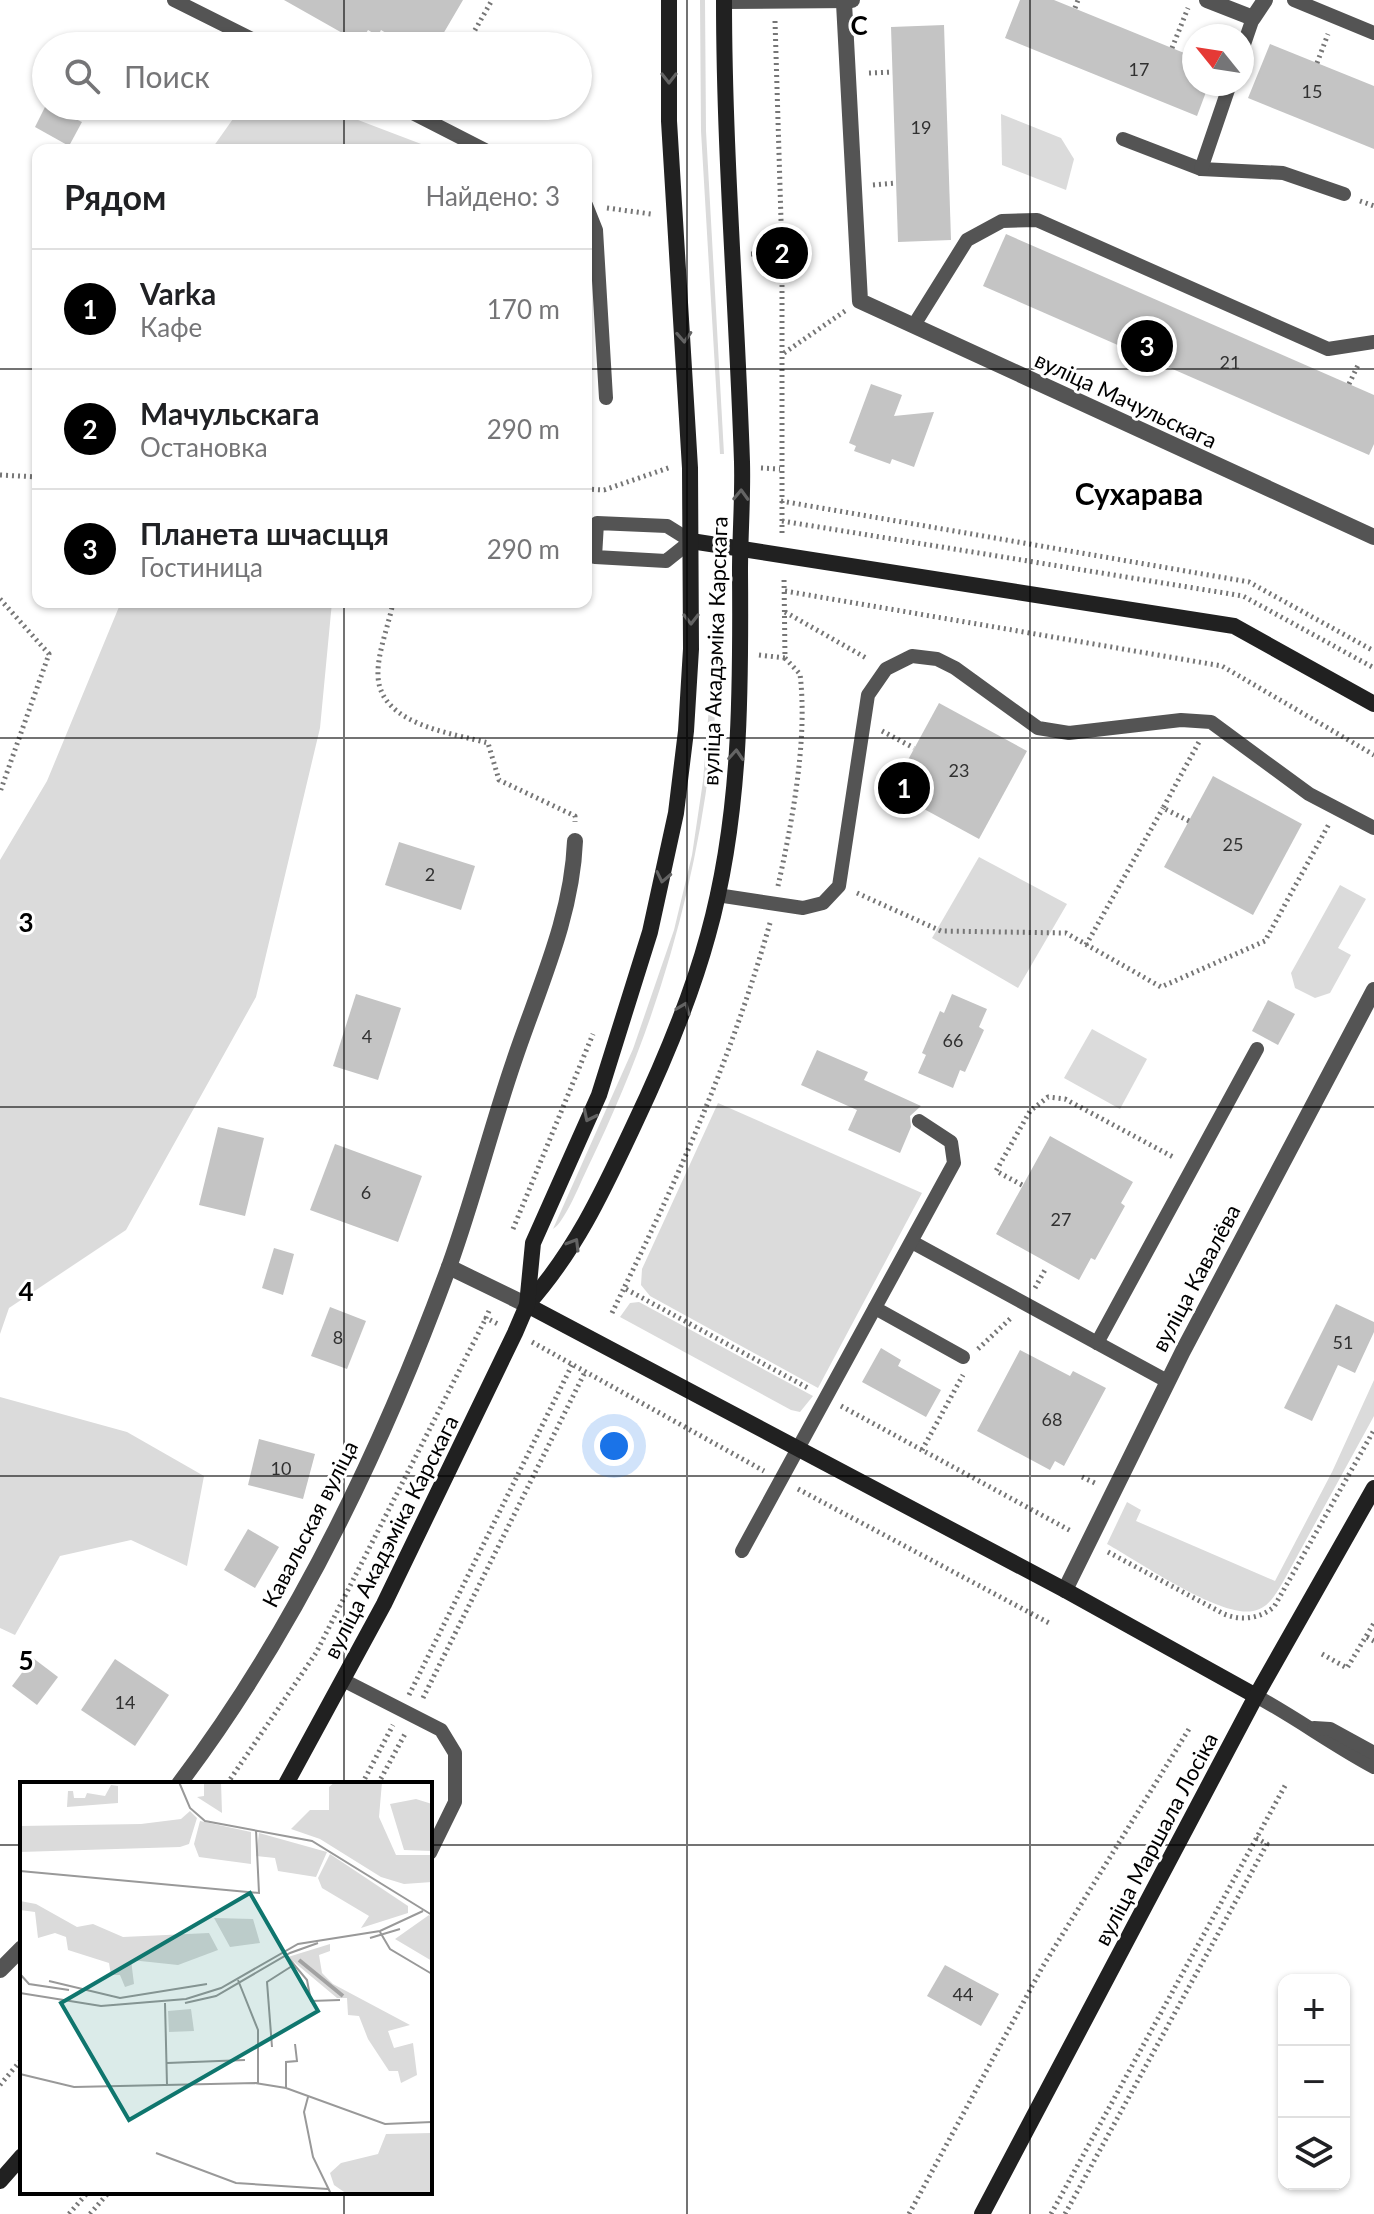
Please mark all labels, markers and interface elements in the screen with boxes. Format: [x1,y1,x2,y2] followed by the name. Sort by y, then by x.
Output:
[850,9,868,41] text: C
[1182,24,1254,96] north arrow
[32,32,592,120] search box
[60,54,104,98] icon: search
[124,58,210,94] text: Поиск
[1129,58,1149,80] house number: 17
[660,72,678,85] one-way arrow
[1302,80,1322,102] house number: 15
[911,116,931,138] house number: 19
[64,176,166,217] text: Рядом
[425,180,560,212] text: Найдено: 3
[756,223,808,283] pin: 2
[140,275,216,311] text: Varka
[82,293,98,325] text: 1
[487,293,560,325] text: 170 m
[140,311,202,343] text: Кафе
[1121,316,1173,376] pin: 3
[675,331,692,344] one-way arrow
[1031,346,1222,454] street label: вуліца Мачульскага
[1220,351,1240,373] house number: 21
[140,395,320,431] text: Мачульскага
[82,413,98,445] text: 2
[487,413,560,445] text: 290 m
[140,431,268,463] text: Остановка
[1075,475,1203,511] district label: Сухарава
[733,488,750,501] one-way arrow
[140,515,389,551] text: Планета шчасцця
[696,516,733,786] street label: вуліца Акадэміка Карскага
[82,533,98,565] text: 3
[487,533,560,565] text: 290 m
[140,551,263,583] text: Гостиница
[682,613,700,626] one-way arrow
[727,748,744,761] one-way arrow
[878,758,930,818] pin: 1
[949,759,969,781] house number: 23
[1223,833,1243,855] house number: 25
[425,863,435,885] house number: 2
[655,870,672,884] one-way arrow
[18,906,34,938] text: 3
[674,1002,691,1016] one-way arrow
[362,1025,372,1047] house number: 4
[943,1029,963,1051] house number: 66
[583,1107,599,1122] one-way arrow
[361,1181,371,1203] house number: 6
[1145,1200,1246,1356] street label: вуліца Кавалёва
[1051,1208,1071,1230] house number: 27
[565,1238,580,1253] one-way arrow
[18,1275,34,1307] text: 4
[333,1326,343,1348] house number: 8
[1333,1331,1353,1353] house number: 51
[1042,1408,1062,1430] house number: 68
[317,1411,464,1663] street label: вуліца Акадэміка Карскага
[594,1426,634,1466] your location
[256,1436,363,1612] street label: Кавальская вуліца
[271,1457,291,1479] house number: 10
[18,1644,34,1676] text: 5
[115,1691,135,1713] house number: 14
[1088,1728,1223,1950] street label: вуліца Маршала Лосіка
[20,1782,432,2194] inset map
[1278,1974,1350,2190] map controls
[1278,1974,1350,2046] button: +
[953,1983,973,2005] house number: 44
[1278,2046,1350,2118] button: −
[1278,2118,1350,2190] button: layers

